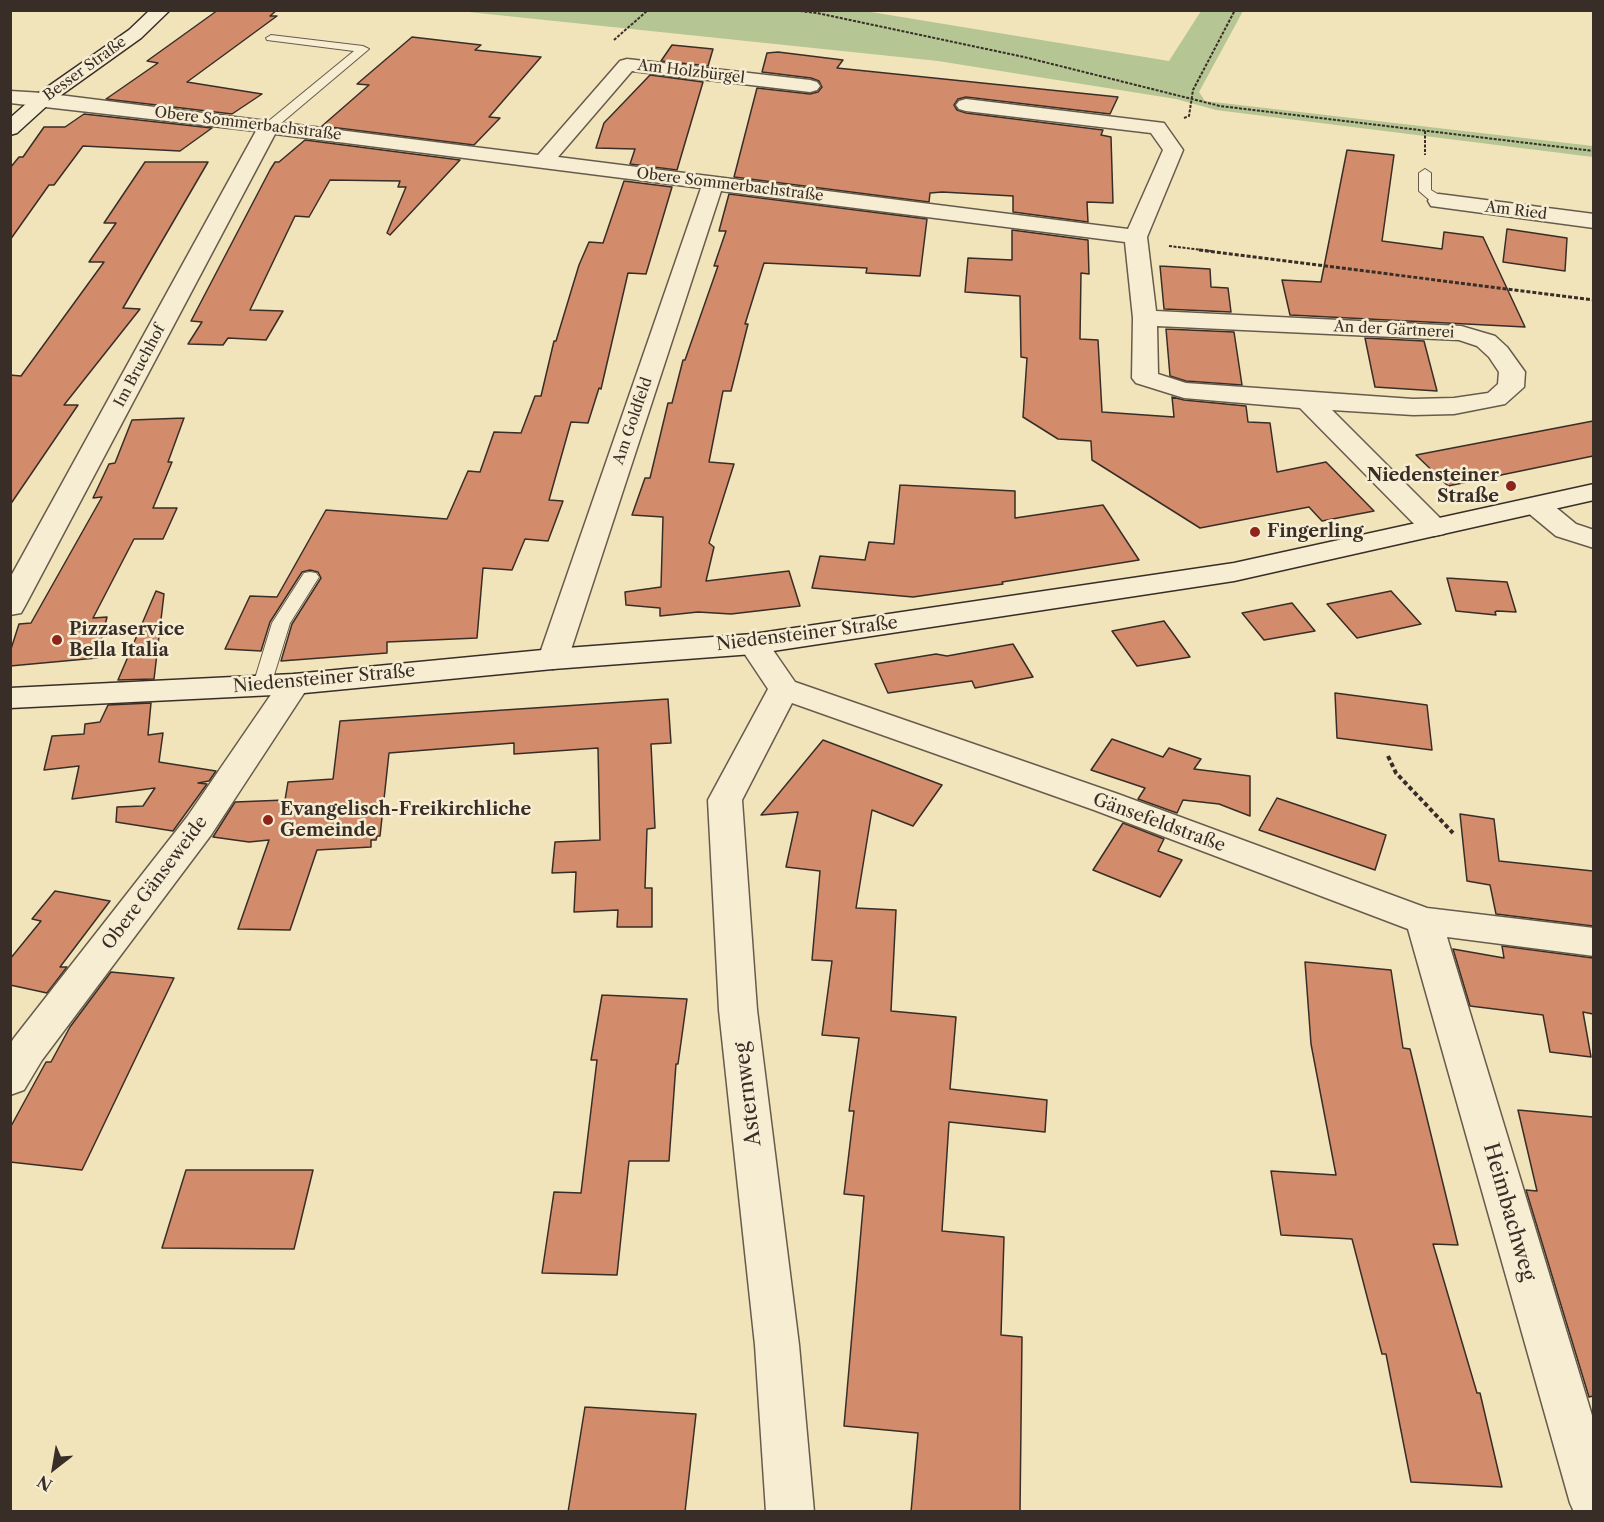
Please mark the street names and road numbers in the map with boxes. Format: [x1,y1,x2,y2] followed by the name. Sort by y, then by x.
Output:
[40,33,130,105] street label: Besser Straße
[636,56,746,88] street label: Am Holzbürgel
[153,104,343,144] street label: Obere Sommerbachstraße
[635,165,825,205] street label: Obere Sommerbachstraße
[1484,198,1548,224] street label: Am Ried
[1333,318,1455,342] street label: An der Gärtnerei
[111,322,169,410] street label: Im Bruchhof
[610,375,656,467] street label: Am Goldfeld
[715,612,899,656] street label: Niedensteiner Straße
[232,660,416,698] street label: Niedensteiner Straße
[1090,789,1228,857] street label: Gänsefeldstraße
[98,812,212,954] street label: Obere Gänseweide
[729,1040,767,1148] street label: Asternweg
[1477,1140,1541,1284] street label: Heimbachweg

